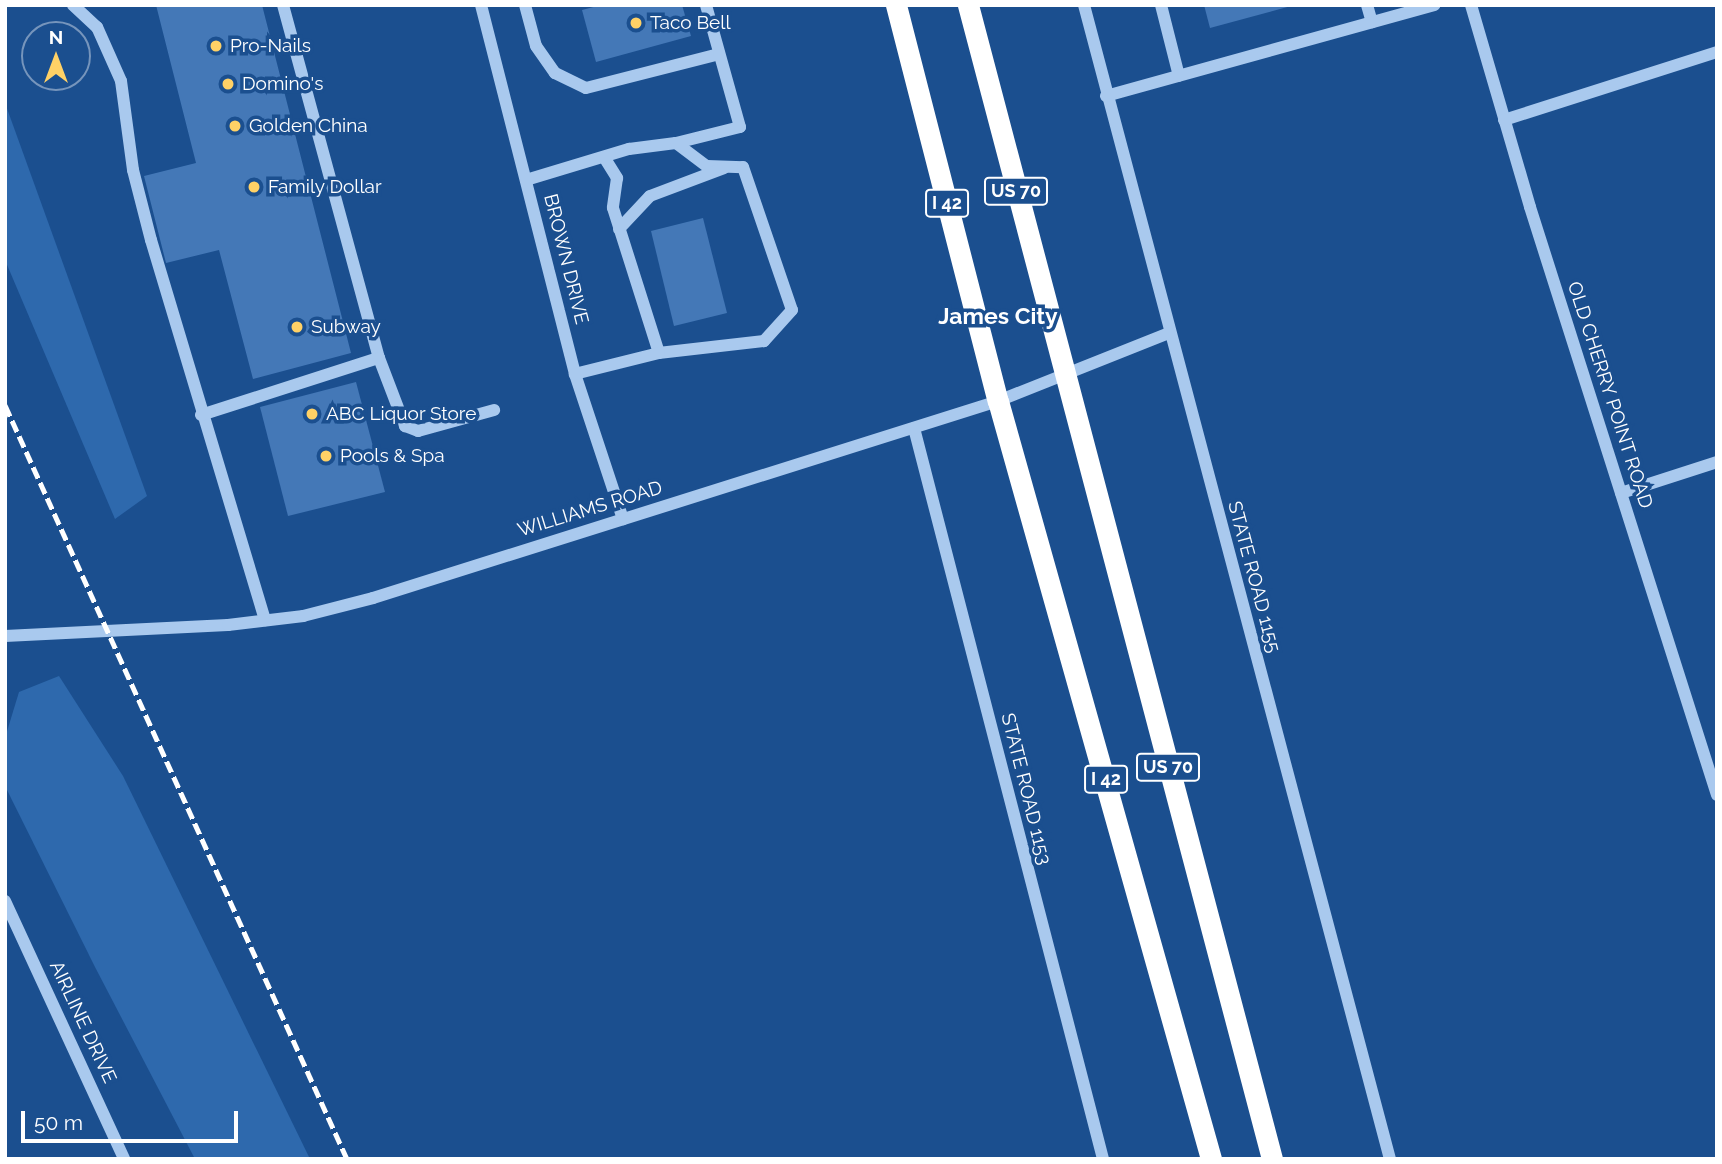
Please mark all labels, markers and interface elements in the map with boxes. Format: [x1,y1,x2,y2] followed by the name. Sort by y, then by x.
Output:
[650,12,731,34] place label: Taco Bell
[628,15,644,31] marker: Taco Bell
[21,21,91,91] north arrow
[49,26,63,48] text: N
[230,35,311,57] place label: Pro-Nails
[208,38,224,54] marker: Pro-Nails
[242,73,323,95] place label: Domino's
[220,76,236,92] marker: Domino's
[249,115,368,137] place label: Golden China
[227,118,243,134] marker: Golden China
[268,176,382,198] place label: Family Dollar
[983,176,1049,206] road number: US 70
[246,179,262,195] marker: Family Dollar
[924,188,970,218] road number: I 42
[539,192,593,326] street label: BROWN DRIVE
[1562,278,1658,512] street label: OLD CHERRY POINT ROAD
[938,302,1058,330] district label: James City
[311,316,381,338] place label: Subway
[289,319,305,335] marker: Subway
[326,403,477,425] place label: ABC Liquor Store
[304,406,320,422] marker: ABC Liquor Store
[340,445,445,467] place label: Pools & Spa
[318,448,334,464] marker: Pools & Spa
[515,476,665,542] street label: WILLIAMS ROAD
[1223,499,1285,655] street label: STATE ROAD 1155
[996,711,1056,867] street label: STATE ROAD 1153
[1135,752,1201,782] road number: US 70
[1083,764,1129,794] road number: I 42
[45,957,121,1087] street label: AIRLINE DRIVE
[24,1098,242,1142] scale bar
[34,1110,83,1135] text: 50 m

